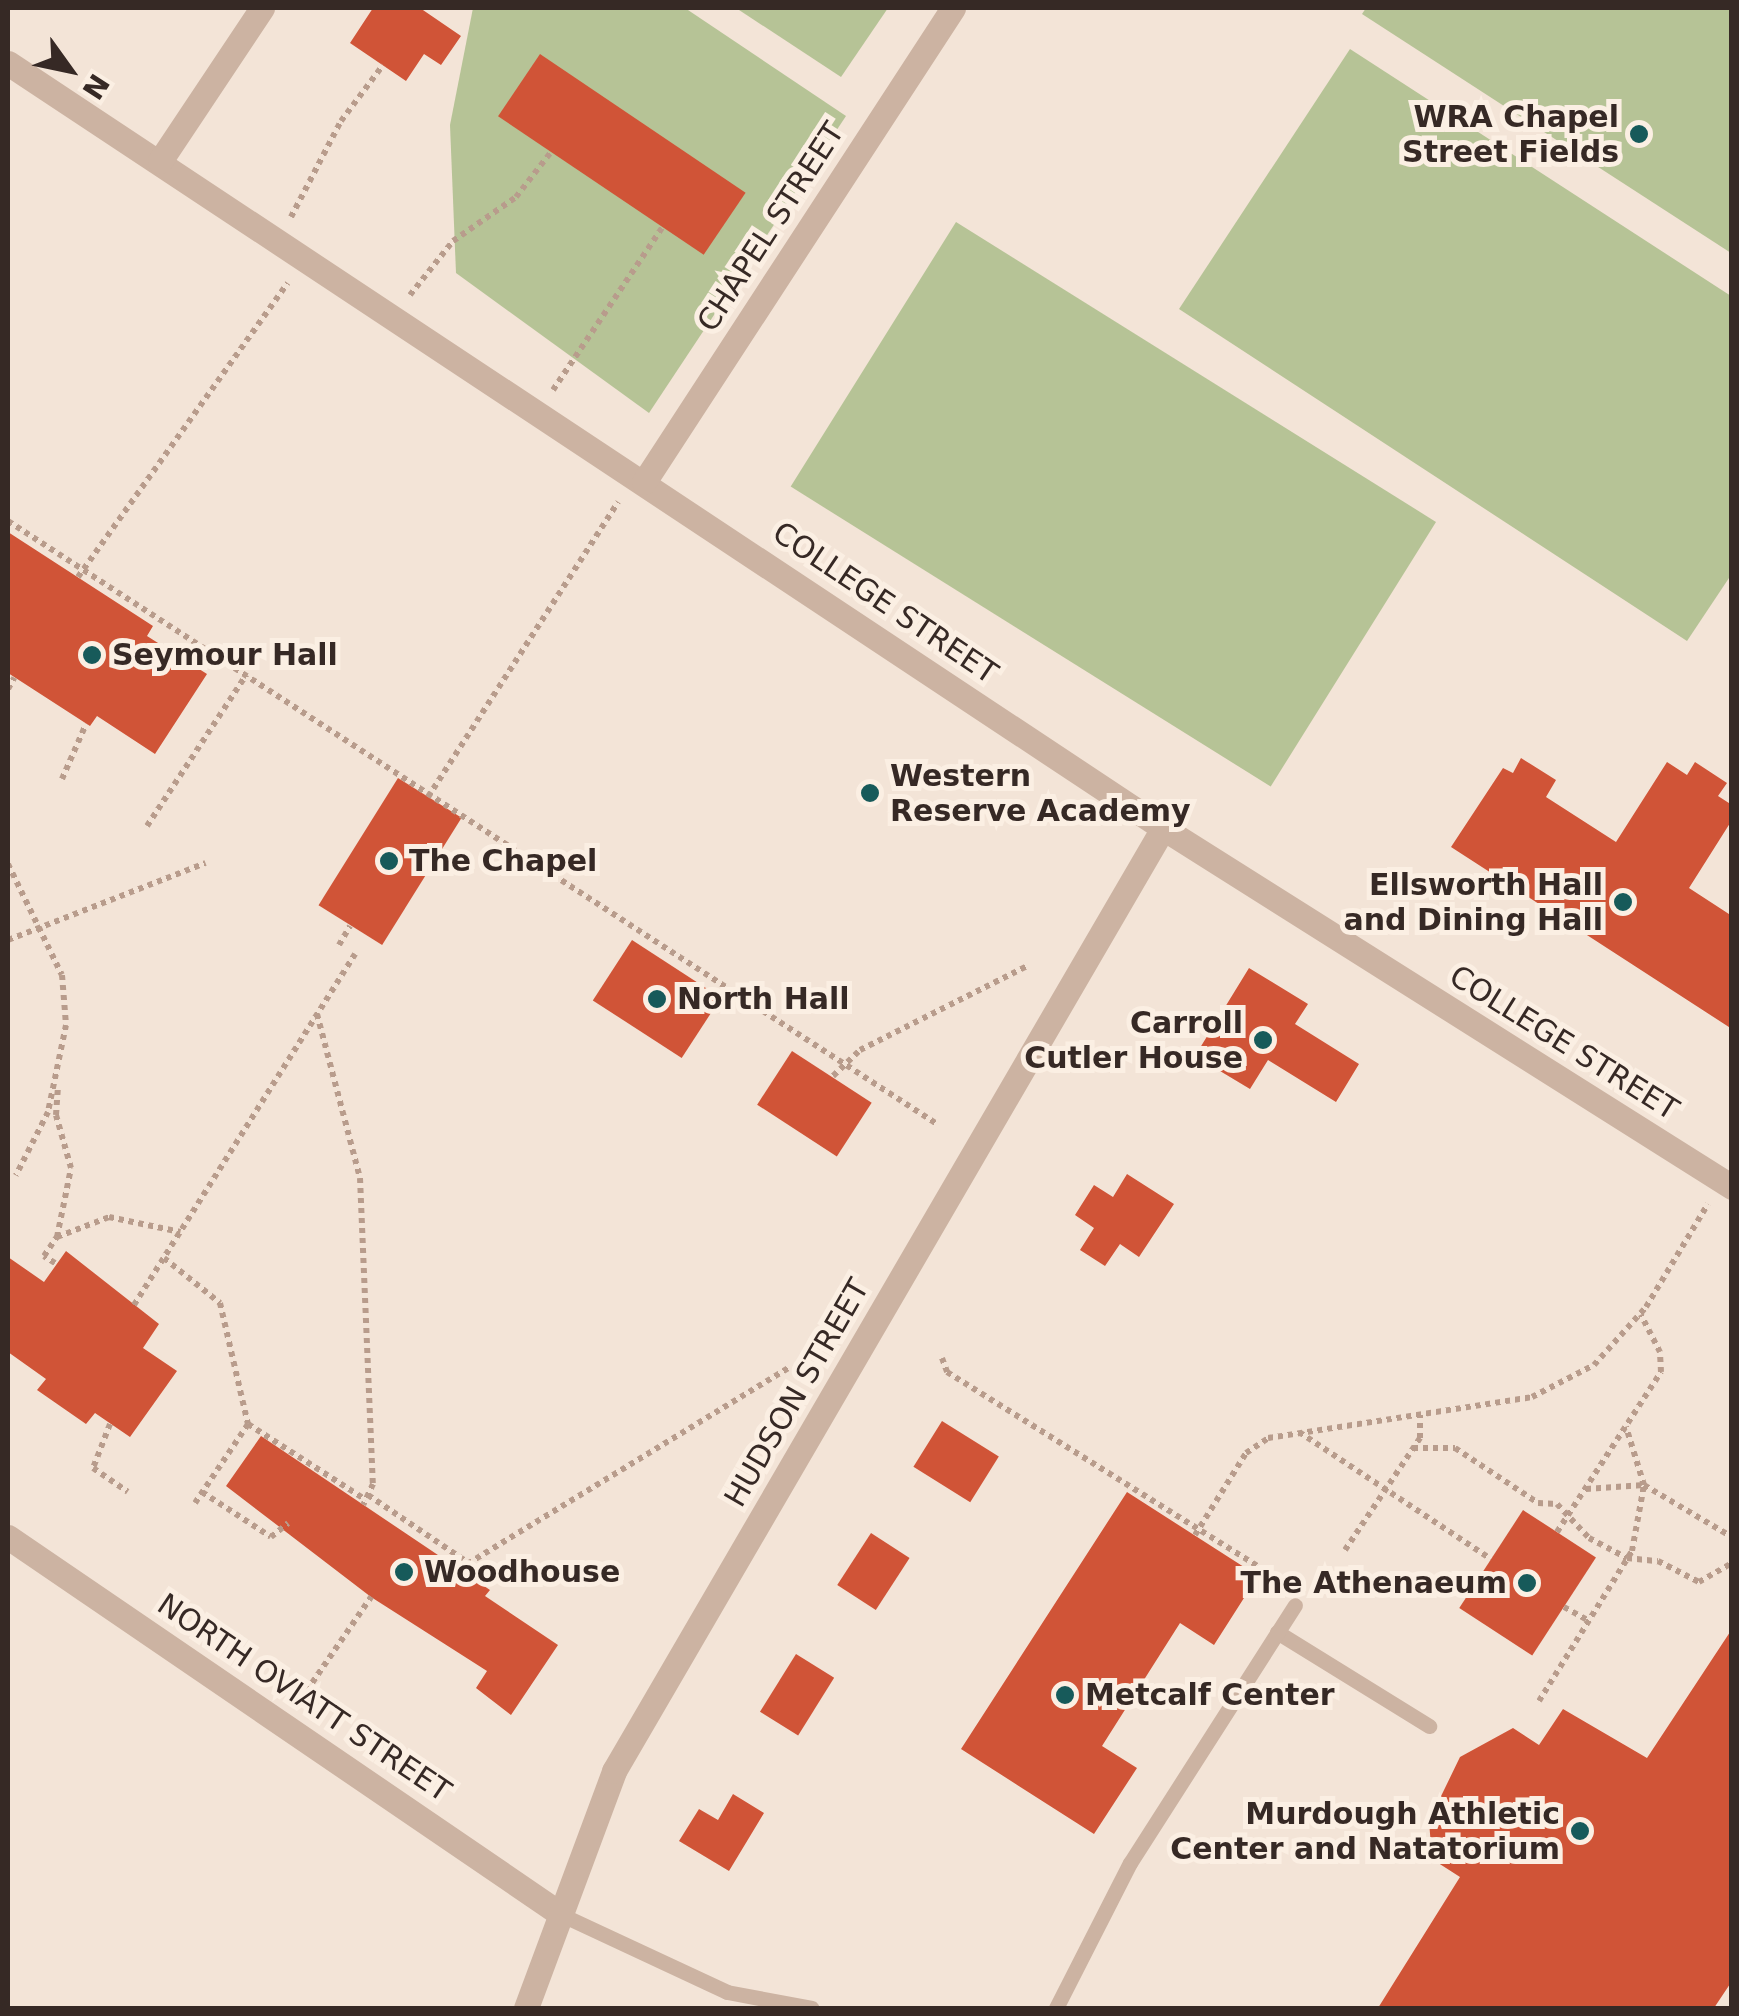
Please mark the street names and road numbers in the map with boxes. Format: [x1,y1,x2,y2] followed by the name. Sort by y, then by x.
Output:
[690,116,852,338] street label: CHAPEL STREET
[766,515,1004,691] street label: COLLEGE STREET
[1443,958,1685,1128] street label: COLLEGE STREET
[717,1273,877,1513] street label: HUDSON STREET
[151,1586,457,1810] street label: NORTH OVIATT STREET

